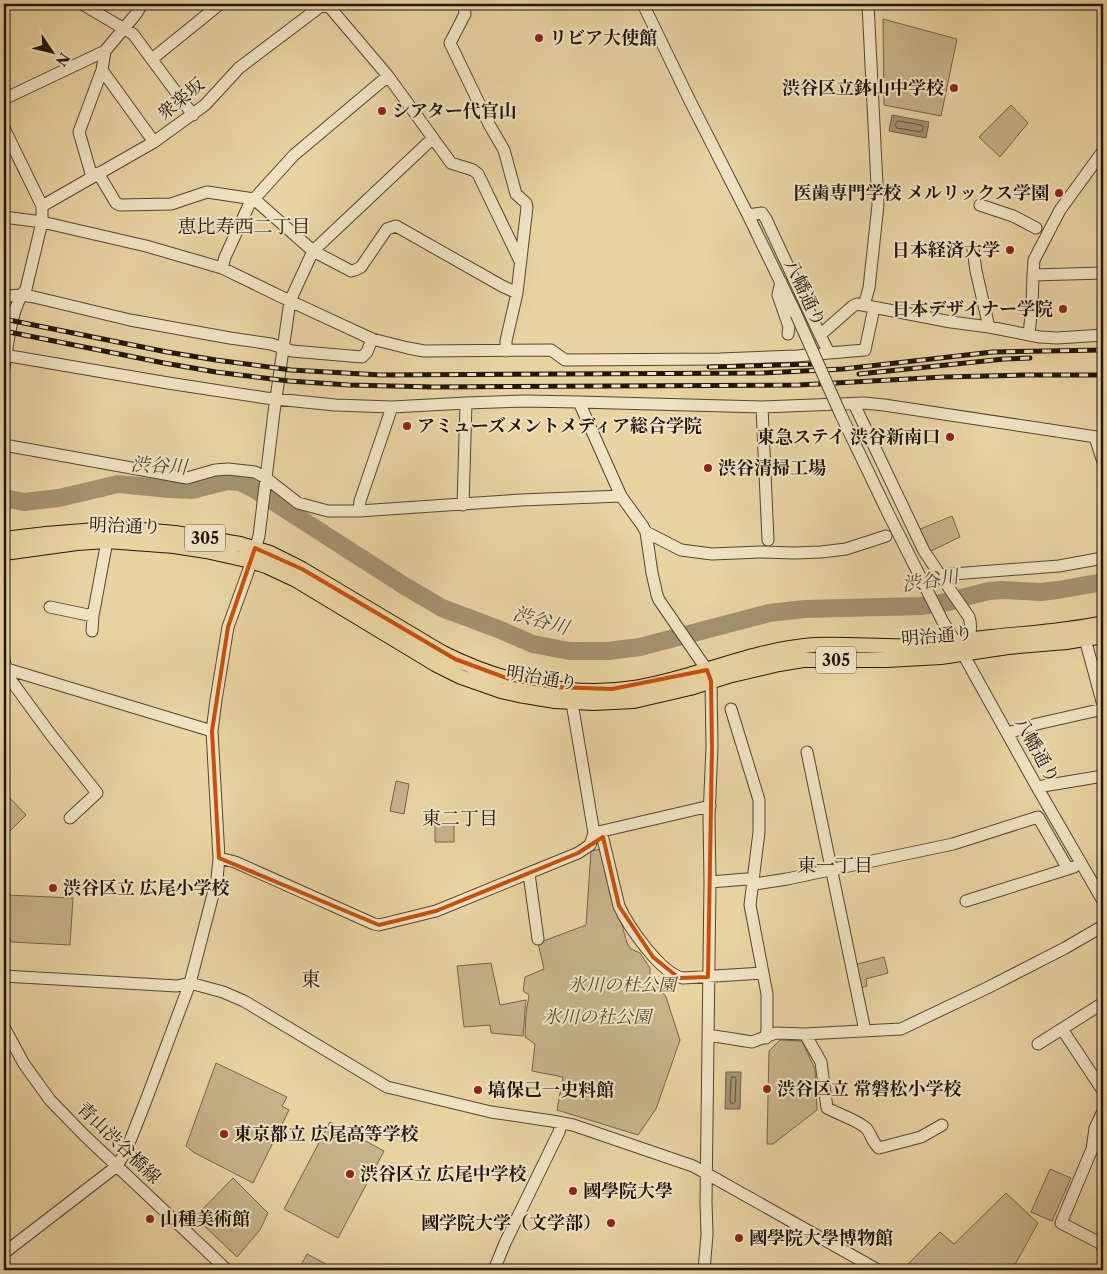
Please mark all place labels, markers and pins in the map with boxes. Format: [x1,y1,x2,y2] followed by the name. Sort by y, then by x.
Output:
[549,27,657,49] place label: リビア大使館
[533,32,545,44] marker: リビア大使館
[782,77,944,99] place label: 渋谷区立鉢山中学校
[948,82,960,94] marker: 渋谷区立鉢山中学校
[392,100,517,122] place label: シアター代官山
[376,105,388,117] marker: シアター代官山
[793,182,1049,204] place label: 医歯専門学校 メルリックス学園
[1053,187,1065,199] marker: 医歯専門学校 メルリックス学園
[892,239,1000,261] place label: 日本経済大学
[1004,244,1016,256] marker: 日本経済大学
[892,298,1053,320] place label: 日本デザイナー学院
[1057,303,1069,315] marker: 日本デザイナー学院
[417,415,702,437] place label: アミューズメントメディア総合学院
[401,420,413,432] marker: アミューズメントメディア総合学院
[757,426,940,448] place label: 東急ステイ 渋谷新南口
[944,431,956,443] marker: 東急ステイ 渋谷新南口
[718,457,826,479] place label: 渋谷清掃工場
[702,462,714,474] marker: 渋谷清掃工場
[63,877,230,899] place label: 渋谷区立 広尾小学校
[47,882,59,894] marker: 渋谷区立 広尾小学校
[777,1078,962,1100] place label: 渋谷区立 常磐松小学校
[488,1079,614,1101] place label: 塙保己一史料館
[761,1083,773,1095] marker: 渋谷区立 常磐松小学校
[472,1084,484,1096] marker: 塙保己一史料館
[234,1123,419,1145] place label: 東京都立 広尾高等学校
[218,1128,230,1140] marker: 東京都立 広尾高等学校
[360,1163,527,1185] place label: 渋谷区立 広尾中学校
[344,1168,356,1180] marker: 渋谷区立 広尾中学校
[583,1180,673,1202] place label: 國學院大學
[567,1185,579,1197] marker: 國學院大學
[160,1208,250,1230] place label: 山種美術館
[421,1212,601,1234] place label: 國学院大学（文学部）
[144,1213,156,1225] marker: 山種美術館
[605,1217,617,1229] marker: 國学院大学（文学部）
[749,1227,893,1249] place label: 國學院大學博物館
[733,1232,745,1244] marker: 國學院大學博物館

